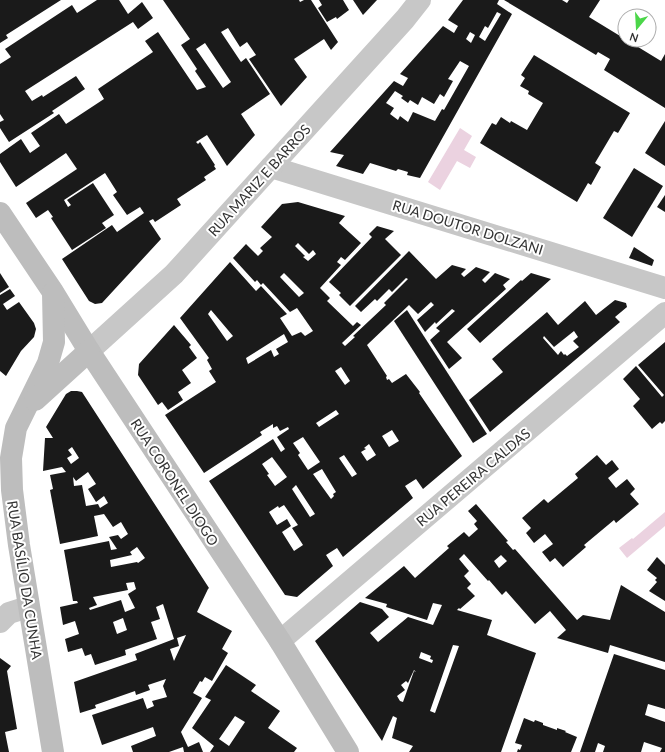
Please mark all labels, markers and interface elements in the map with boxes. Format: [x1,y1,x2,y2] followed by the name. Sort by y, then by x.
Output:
[617,8,657,48] north arrow
[628,30,640,45] text: N
[204,120,314,240] street label: RUA MARIZ E BARROS
[391,196,545,258] street label: RUA DOUTOR DOLZANI
[128,415,222,549] street label: RUA CORONEL DIOGO
[413,424,533,530] street label: RUA PEREIRA CALDAS
[4,499,46,661] street label: RUA BASÍLIO DA CUNHA

